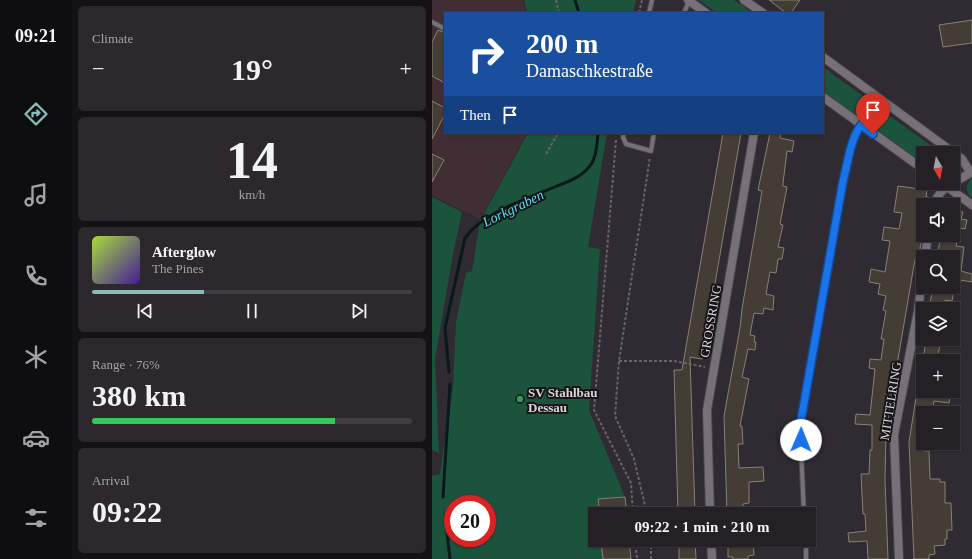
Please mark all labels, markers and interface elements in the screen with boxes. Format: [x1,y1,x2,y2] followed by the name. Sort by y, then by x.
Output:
[15,26,57,46] text: 09:21
[460,28,512,80] icon: right
[526,28,598,59] text: 200 m
[92,31,133,46] text: Climate
[231,53,273,86] text: 19°
[92,56,104,81] text: −
[400,56,412,81] text: +
[526,61,653,81] text: Damaschkestraße
[856,93,890,134] pin
[862,99,884,121] icon: arrive
[22,100,50,128] icon: directions
[499,104,521,126] icon: arrive
[460,107,491,123] text: Then
[226,132,278,189] text: 14
[916,146,960,190] north arrow
[916,146,960,450] map controls
[22,181,50,209] icon: music
[239,187,265,202] text: km/h
[479,187,546,230] water label: Lorkgraben
[916,198,960,242] button: sound
[152,244,216,260] text: Afterglow
[916,250,960,294] button: search
[152,261,204,276] text: The Pines
[22,262,50,290] icon: phone
[697,284,724,359] street label: GROSSRING
[134,300,156,322] icon: previous
[241,300,263,322] icon: pause
[348,300,370,322] icon: next
[916,302,960,346] button: layers
[22,343,50,371] icon: climate
[916,354,960,398] button: +
[92,357,160,372] text: Range · 76%
[877,361,904,441] street label: MITTELRING
[92,379,186,412] text: 380 km
[528,385,598,415] place label: SV Stahlbau Dessau
[515,394,525,404] marker: SV Stahlbau Dessau
[916,406,960,450] button: −
[780,419,822,461] position arrow
[22,424,50,452] icon: car
[92,473,130,488] text: Arrival
[92,495,162,528] text: 09:22
[444,495,496,547] speed limit sign: 20
[22,504,50,532] icon: filters
[635,519,770,535] text: 09:22 · 1 min · 210 m

